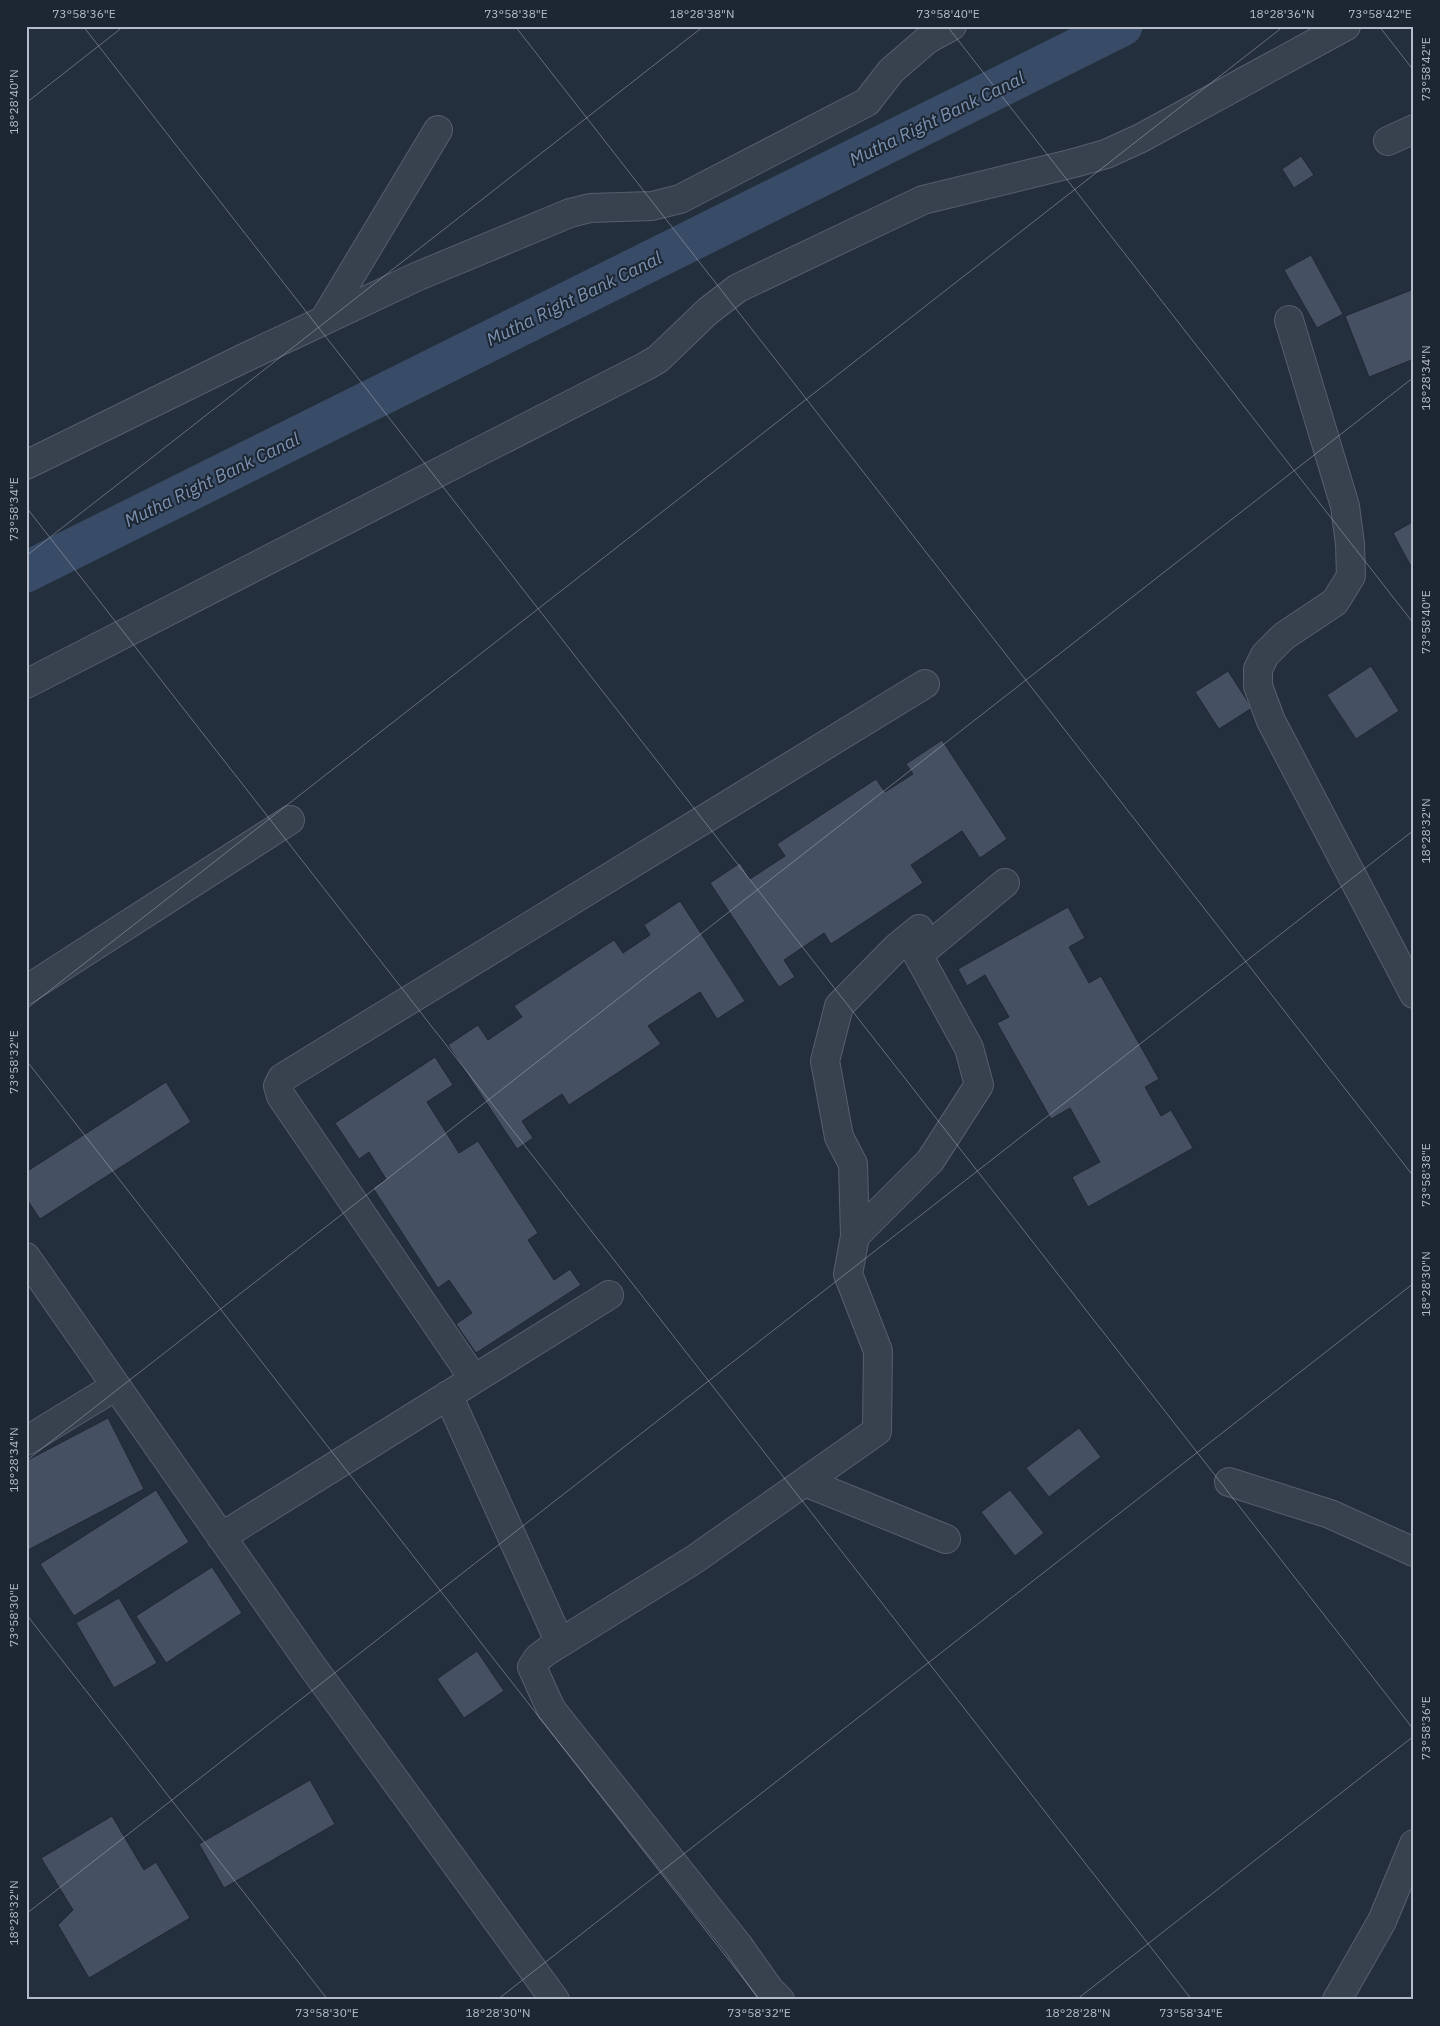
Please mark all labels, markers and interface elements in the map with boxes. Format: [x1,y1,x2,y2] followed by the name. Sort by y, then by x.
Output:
[52,6,116,21] text: 73°58'36"E
[484,6,548,21] text: 73°58'38"E
[669,6,735,21] text: 18°28'38"N
[916,6,980,21] text: 73°58'40"E
[1249,6,1315,21] text: 18°28'36"N
[1348,6,1412,21] text: 73°58'42"E
[1418,37,1433,101] text: 73°58'42"E
[845,66,1028,171] water label: Mutha Right Bank Canal
[6,69,21,135] text: 18°28'40"N
[482,246,665,351] water label: Mutha Right Bank Canal
[1418,345,1433,411] text: 18°28'34"N
[120,427,303,532] water label: Mutha Right Bank Canal
[6,477,21,541] text: 73°58'34"E
[1418,590,1433,654] text: 73°58'40"E
[1418,798,1433,864] text: 18°28'32"N
[6,1030,21,1094] text: 73°58'32"E
[1418,1143,1433,1207] text: 73°58'38"E
[1418,1251,1433,1317] text: 18°28'30"N
[6,1427,21,1493] text: 18°28'34"N
[6,1583,21,1647] text: 73°58'30"E
[1418,1696,1433,1760] text: 73°58'36"E
[6,1880,21,1946] text: 18°28'32"N
[295,2005,359,2020] text: 73°58'30"E
[465,2005,531,2020] text: 18°28'30"N
[727,2005,791,2020] text: 73°58'32"E
[1045,2005,1111,2020] text: 18°28'28"N
[1159,2005,1223,2020] text: 73°58'34"E

